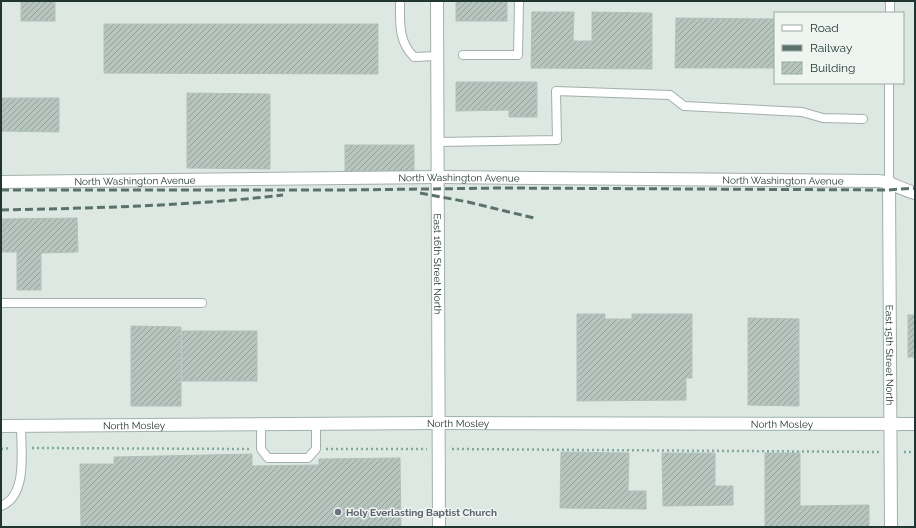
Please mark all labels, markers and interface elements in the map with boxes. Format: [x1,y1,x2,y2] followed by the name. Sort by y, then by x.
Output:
[774,12,904,84] legend
[810,21,839,35] text: Road
[810,41,853,55] text: Railway
[810,61,856,75] text: Building
[398,172,520,184] street label: North Washington Avenue
[74,175,196,187] street label: North Washington Avenue
[722,175,844,187] street label: North Washington Avenue
[432,213,443,315] street label: East 16th Street North
[884,305,895,405] street label: East 15th Street North
[427,418,490,429] street label: North Mosley
[751,419,814,430] street label: North Mosley
[103,420,166,431] street label: North Mosley
[333,507,343,517] marker: Holy Everlasting Baptist Church
[346,507,497,518] place label: Holy Everlasting Baptist Church

